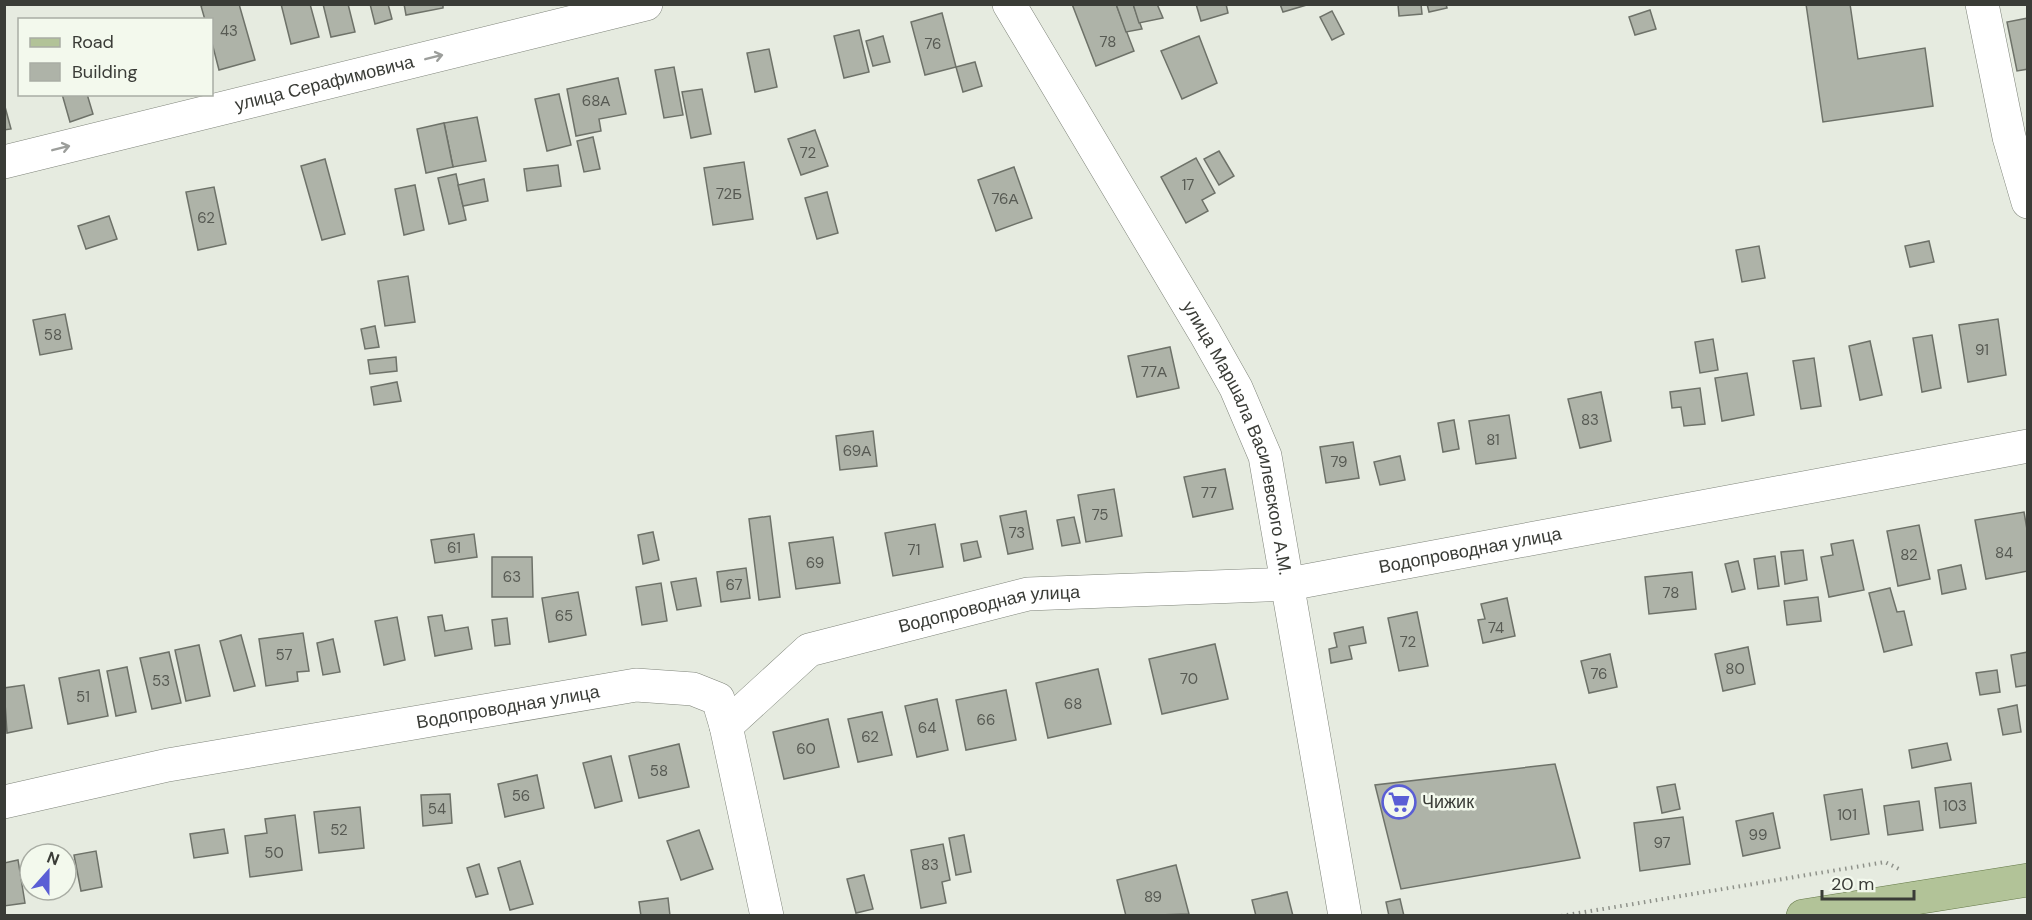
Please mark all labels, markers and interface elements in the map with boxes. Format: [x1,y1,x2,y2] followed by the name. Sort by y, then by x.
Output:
[18,18,213,96] legend
[220,21,238,41] house number: 43
[72,30,114,54] text: Road
[1100,32,1116,52] house number: 78
[924,34,942,54] house number: 76
[232,49,417,117] street label: улица Серафимовича
[424,50,443,62] one-way arrow
[72,60,137,84] text: Building
[582,91,610,111] house number: 68А
[51,142,70,154] one-way arrow
[800,143,816,163] house number: 72
[1182,175,1194,195] house number: 17
[716,184,742,204] house number: 72Б
[991,189,1019,209] house number: 76А
[197,208,215,228] house number: 62
[1177,297,1297,577] street label: улица Маршала Василевского А.М.
[44,325,62,345] house number: 58
[1975,340,1989,360] house number: 91
[1141,362,1167,382] house number: 77А
[1581,410,1599,430] house number: 83
[1486,430,1500,450] house number: 81
[843,441,871,461] house number: 69А
[1330,452,1348,472] house number: 79
[1201,483,1217,503] house number: 77
[1092,505,1108,525] house number: 75
[1377,521,1564,579] street label: Водопроводная улица
[1009,523,1025,543] house number: 73
[447,538,461,558] house number: 61
[908,540,920,560] house number: 71
[1995,543,2013,563] house number: 84
[1900,545,1918,565] house number: 82
[806,553,824,573] house number: 69
[503,567,521,587] house number: 63
[725,575,743,595] house number: 67
[896,580,1081,639] street label: Водопроводная улица
[1663,583,1679,603] house number: 78
[555,606,573,626] house number: 65
[1488,618,1504,638] house number: 74
[1400,632,1416,652] house number: 72
[276,645,292,665] house number: 57
[1725,659,1745,679] house number: 80
[1590,664,1608,684] house number: 76
[1180,669,1198,689] house number: 70
[152,671,170,691] house number: 53
[415,679,602,734] street label: Водопроводная улица
[76,687,90,707] house number: 51
[1064,694,1082,714] house number: 68
[977,710,995,730] house number: 66
[918,718,936,738] house number: 64
[861,727,879,747] house number: 62
[796,739,816,759] house number: 60
[650,761,668,781] house number: 58
[1381,784,1417,820] supermarket icon: Чижик
[512,786,530,806] house number: 56
[1422,790,1474,814] place label: Чижик
[1943,796,1967,816] house number: 103
[428,799,446,819] house number: 54
[1837,805,1857,825] house number: 101
[330,820,348,840] house number: 52
[1749,825,1767,845] house number: 99
[1653,833,1671,853] house number: 97
[18,842,78,902] north arrow
[264,843,284,863] house number: 50
[44,847,62,870] text: N
[921,855,939,875] house number: 83
[1822,863,1914,901] scale bar
[1831,872,1874,896] text: 20 m
[1144,887,1162,907] house number: 89

